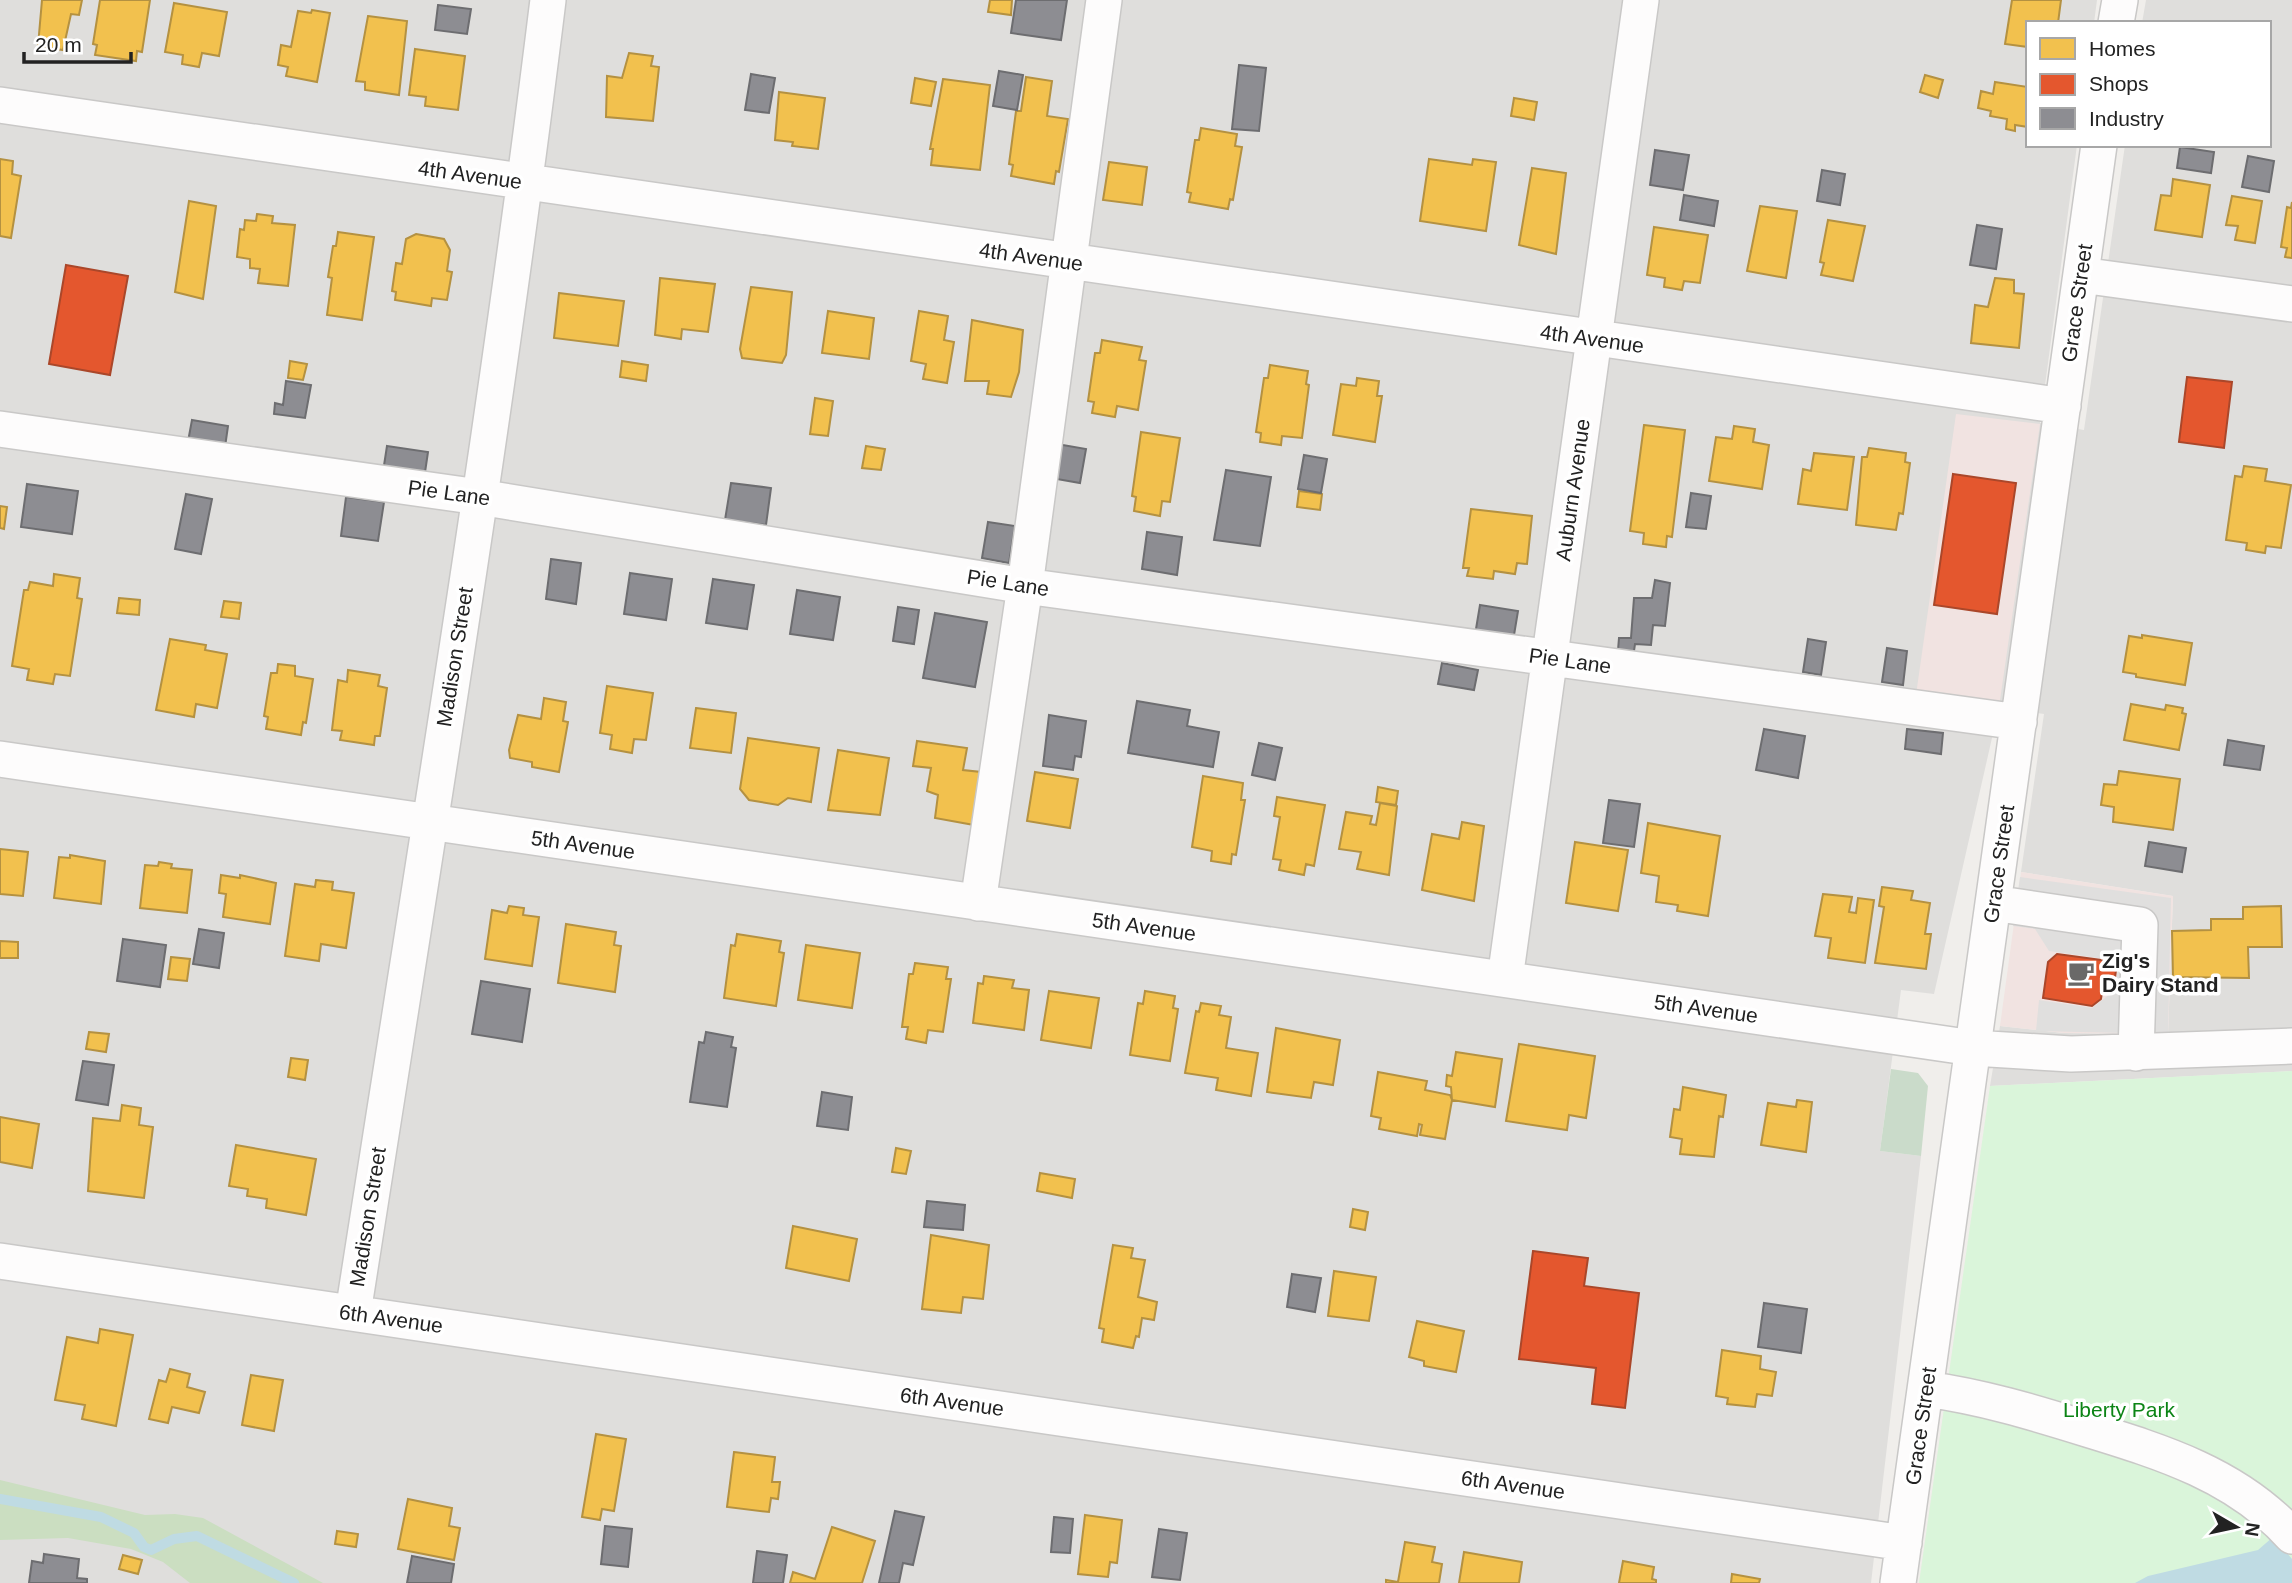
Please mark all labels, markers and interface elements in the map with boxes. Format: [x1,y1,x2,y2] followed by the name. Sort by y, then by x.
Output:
[24,21,131,65] scale bar
[2026,21,2271,147] legend
[35,33,82,56] text: 20 m
[2089,37,2156,60] text: Homes
[2089,72,2149,95] text: Shops
[2089,107,2164,130] text: Industry
[417,156,524,193] street label: 4th Avenue
[978,238,1085,275] street label: 4th Avenue
[2057,242,2096,363] street label: Grace Street
[1539,320,1646,357] street label: 4th Avenue
[1551,417,1594,562] street label: Auburn Avenue
[406,475,492,510] street label: Pie Lane
[965,565,1051,600] street label: Pie Lane
[432,585,477,728] street label: Madison Street
[1527,643,1613,678] street label: Pie Lane
[1979,803,2018,924] street label: Grace Street
[530,826,637,863] street label: 5th Avenue
[1091,908,1198,945] street label: 5th Avenue
[2102,949,2219,996] place label: Zig's Dairy Stand
[2066,958,2096,988] cafe icon: Zig's Dairy Stand
[1653,990,1760,1027] street label: 5th Avenue
[345,1145,390,1288] street label: Madison Street
[338,1300,445,1337] street label: 6th Avenue
[1901,1365,1940,1486] street label: Grace Street
[899,1383,1006,1420] street label: 6th Avenue
[2063,1398,2176,1421] park label: Liberty Park
[1460,1466,1567,1503] street label: 6th Avenue
[2201,1492,2271,1562] north arrow
[2241,1521,2264,1538] text: N

